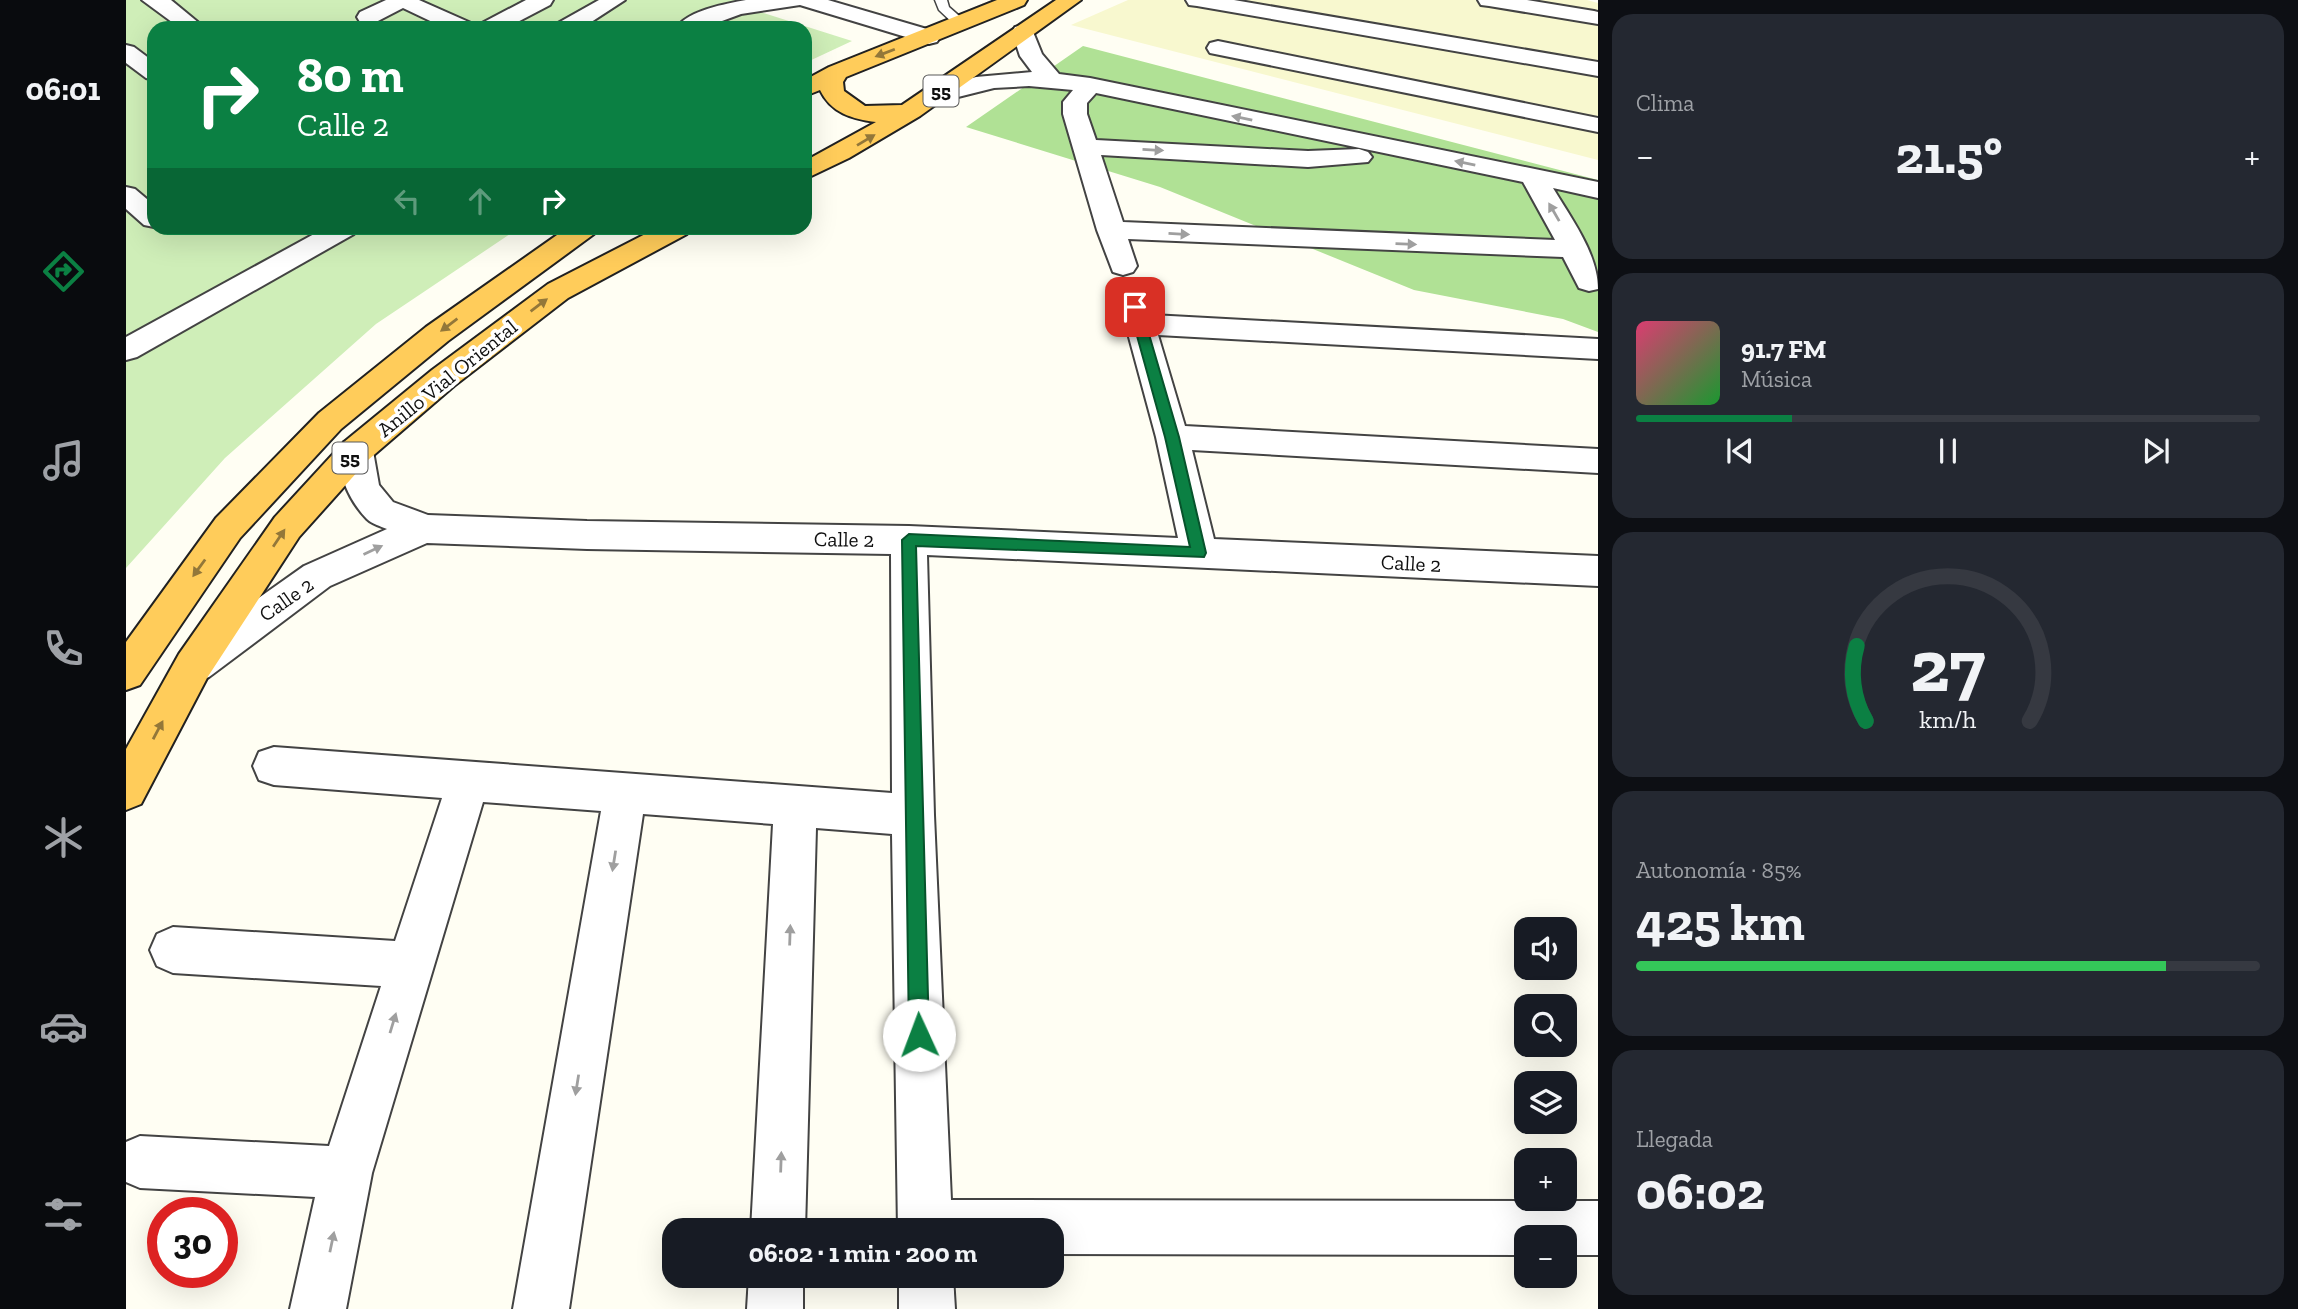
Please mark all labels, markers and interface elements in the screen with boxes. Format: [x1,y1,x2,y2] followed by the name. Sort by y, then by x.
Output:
[297,46,404,105] text: 80 m
[875,48,896,59] one-way arrow
[182,49,273,140] icon: right
[26,70,100,108] text: 06:01
[924,76,958,106] road number: 55
[1636,89,1694,117] text: Clima
[297,106,389,144] text: Calle 2
[1231,112,1253,123] one-way arrow
[1895,124,2002,186] text: 21.5°
[1636,133,1654,179] text: −
[2244,133,2260,179] text: +
[856,134,875,146] one-way arrow
[1142,145,1164,156] one-way arrow
[1454,158,1476,169] one-way arrow
[388,182,426,220] icon: left
[461,182,499,220] icon: ahead
[534,182,572,220] icon: right
[1547,202,1560,221] one-way arrow
[1168,229,1190,240] one-way arrow
[1395,238,1417,249] one-way arrow
[39,247,88,296] icon: directions
[1105,277,1165,337] pin
[1116,288,1154,326] icon: arrive
[530,299,548,313] one-way arrow
[372,314,522,442] street label: Anillo Vial Oriental
[440,318,459,332] one-way arrow
[1741,333,1827,365] text: 91.7 FM
[1741,365,1812,393] text: Música
[1721,432,1759,470] icon: previous
[1929,432,1967,470] icon: pause
[2137,432,2175,470] icon: next
[39,436,88,485] icon: music
[332,442,368,474] road number: 55
[814,526,874,552] street label: Calle 2
[272,529,286,547] one-way arrow
[363,544,383,556] one-way arrow
[1380,549,1442,577] street label: Calle 2
[193,559,207,577] one-way arrow
[254,571,318,627] street label: Calle 2
[1910,622,1986,710] text: 27
[39,624,88,673] icon: phone
[1919,703,1977,733] text: km/h
[153,720,164,740] one-way arrow
[39,813,88,862] icon: climate
[608,850,619,872] one-way arrow
[1636,856,1802,884] text: Autonomía · 85%
[1636,891,1805,953] text: 425 km
[1514,917,1577,1288] map controls
[1514,917,1577,980] button: sound
[784,924,795,946] one-way arrow
[1514,994,1577,1057] button: search
[882,998,956,1072] position arrow
[39,1002,88,1051] icon: car
[388,1012,398,1033] one-way arrow
[1514,1071,1577,1134] button: layers
[571,1075,582,1097] one-way arrow
[1636,1125,1713,1153] text: Llegada
[1514,1148,1577,1211] button: +
[775,1151,786,1173] one-way arrow
[1636,1160,1765,1222] text: 06:02
[39,1190,88,1239] icon: filters
[147,1197,238,1288] speed limit sign: 30
[1514,1225,1577,1288] button: −
[326,1231,337,1253] one-way arrow
[749,1237,977,1269] text: 06:02 · 1 min · 200 m

